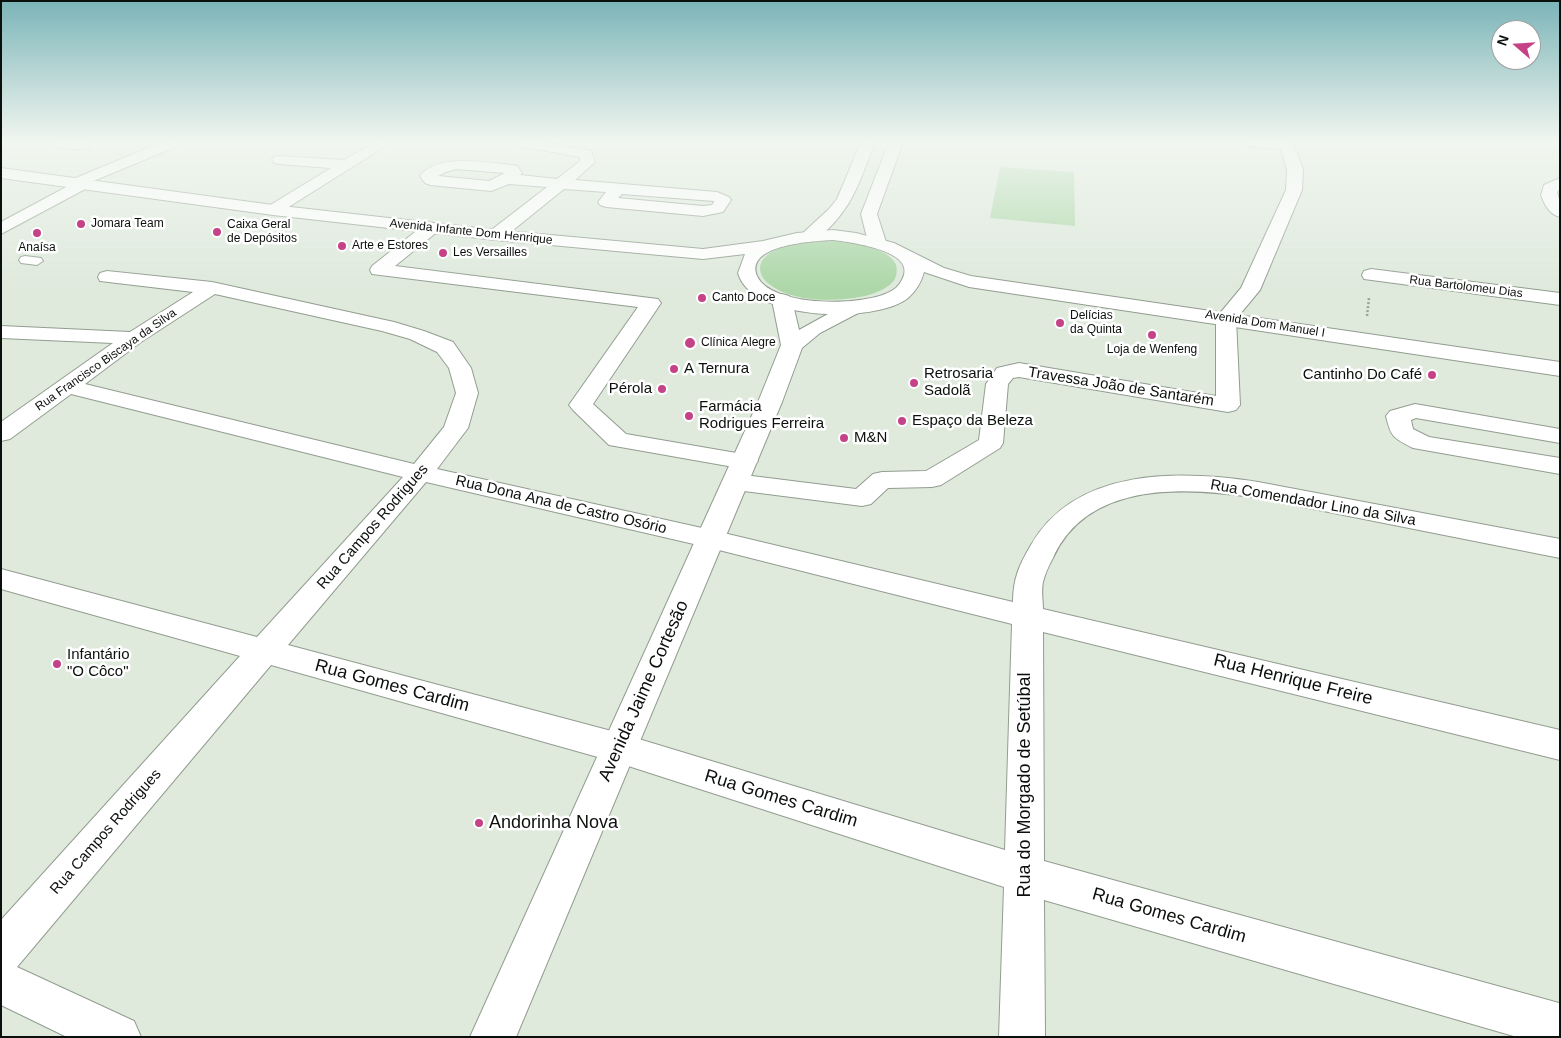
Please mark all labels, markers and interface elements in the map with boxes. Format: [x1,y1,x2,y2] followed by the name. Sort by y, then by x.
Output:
[1491,20,1541,70] north arrow
[1494,33,1512,48] text: N
[389,216,553,248] street label: Avenida Infante Dom Henrique
[91,217,164,231] place label: Jomara Team
[75,218,87,230] marker: Jomara Team
[227,218,297,246] place label: Caixa Geral de Depósitos
[211,226,223,238] marker: Caixa Geral de Depósitos
[31,227,43,239] marker: Anaísa
[352,239,428,253] place label: Arte e Estores
[336,240,348,252] marker: Arte e Estores
[18,241,56,255] place label: Anaísa
[453,246,527,260] place label: Les Versailles
[437,247,449,259] marker: Les Versailles
[1409,273,1523,301] street label: Rua Bartolomeu Dias
[712,291,775,305] place label: Canto Doce
[696,292,708,304] marker: Canto Doce
[33,306,179,414] street label: Rua Francisco Biscaya da Silva
[1204,307,1326,341] street label: Avenida Dom Manuel I
[1070,309,1122,337] place label: Delícias da Quinta
[1054,317,1066,329] marker: Delícias da Quinta
[1146,329,1158,341] marker: Loja de Wenfeng
[683,336,697,350] marker: Clínica Alegre
[701,336,776,350] place label: Clínica Alegre
[1107,343,1197,357] place label: Loja de Wenfeng
[684,360,749,378] place label: A Ternura
[668,363,680,375] marker: A Ternura
[1027,363,1215,411] street label: Travessa João de Santarém
[924,365,993,400] place label: Retrosaria Sadolã
[1303,366,1422,384] place label: Cantinho Do Café
[1426,369,1438,381] marker: Cantinho Do Café
[908,377,920,389] marker: Retrosaria Sadolã
[609,380,652,398] place label: Pérola
[656,383,668,395] marker: Pérola
[699,398,824,433] place label: Farmácia Rodrigues Ferreira
[683,410,695,422] marker: Farmácia Rodrigues Ferreira
[912,412,1033,430] place label: Espaço da Beleza
[896,415,908,427] marker: Espaço da Beleza
[854,429,887,447] place label: M&N
[838,432,850,444] marker: M&N
[314,461,432,593] street label: Rua Campos Rodrigues
[454,472,668,538] street label: Rua Dona Ana de Castro Osório
[1209,476,1417,530] street label: Rua Comendador Lino da Silva
[594,597,694,785] street label: Avenida Jaime Cortesão
[67,646,130,681] place label: Infantário "O Côco"
[1211,650,1375,710] street label: Rua Henrique Freire
[312,655,472,717] street label: Rua Gomes Cardim
[51,658,63,670] marker: Infantário "O Côco"
[1014,672,1036,898] street label: Rua do Morgado de Setúbal
[702,765,860,833] street label: Rua Gomes Cardim
[47,766,165,898] street label: Rua Campos Rodrigues
[489,812,618,834] place label: Andorinha Nova
[473,817,485,829] marker: Andorinha Nova
[1090,884,1248,948] street label: Rua Gomes Cardim

